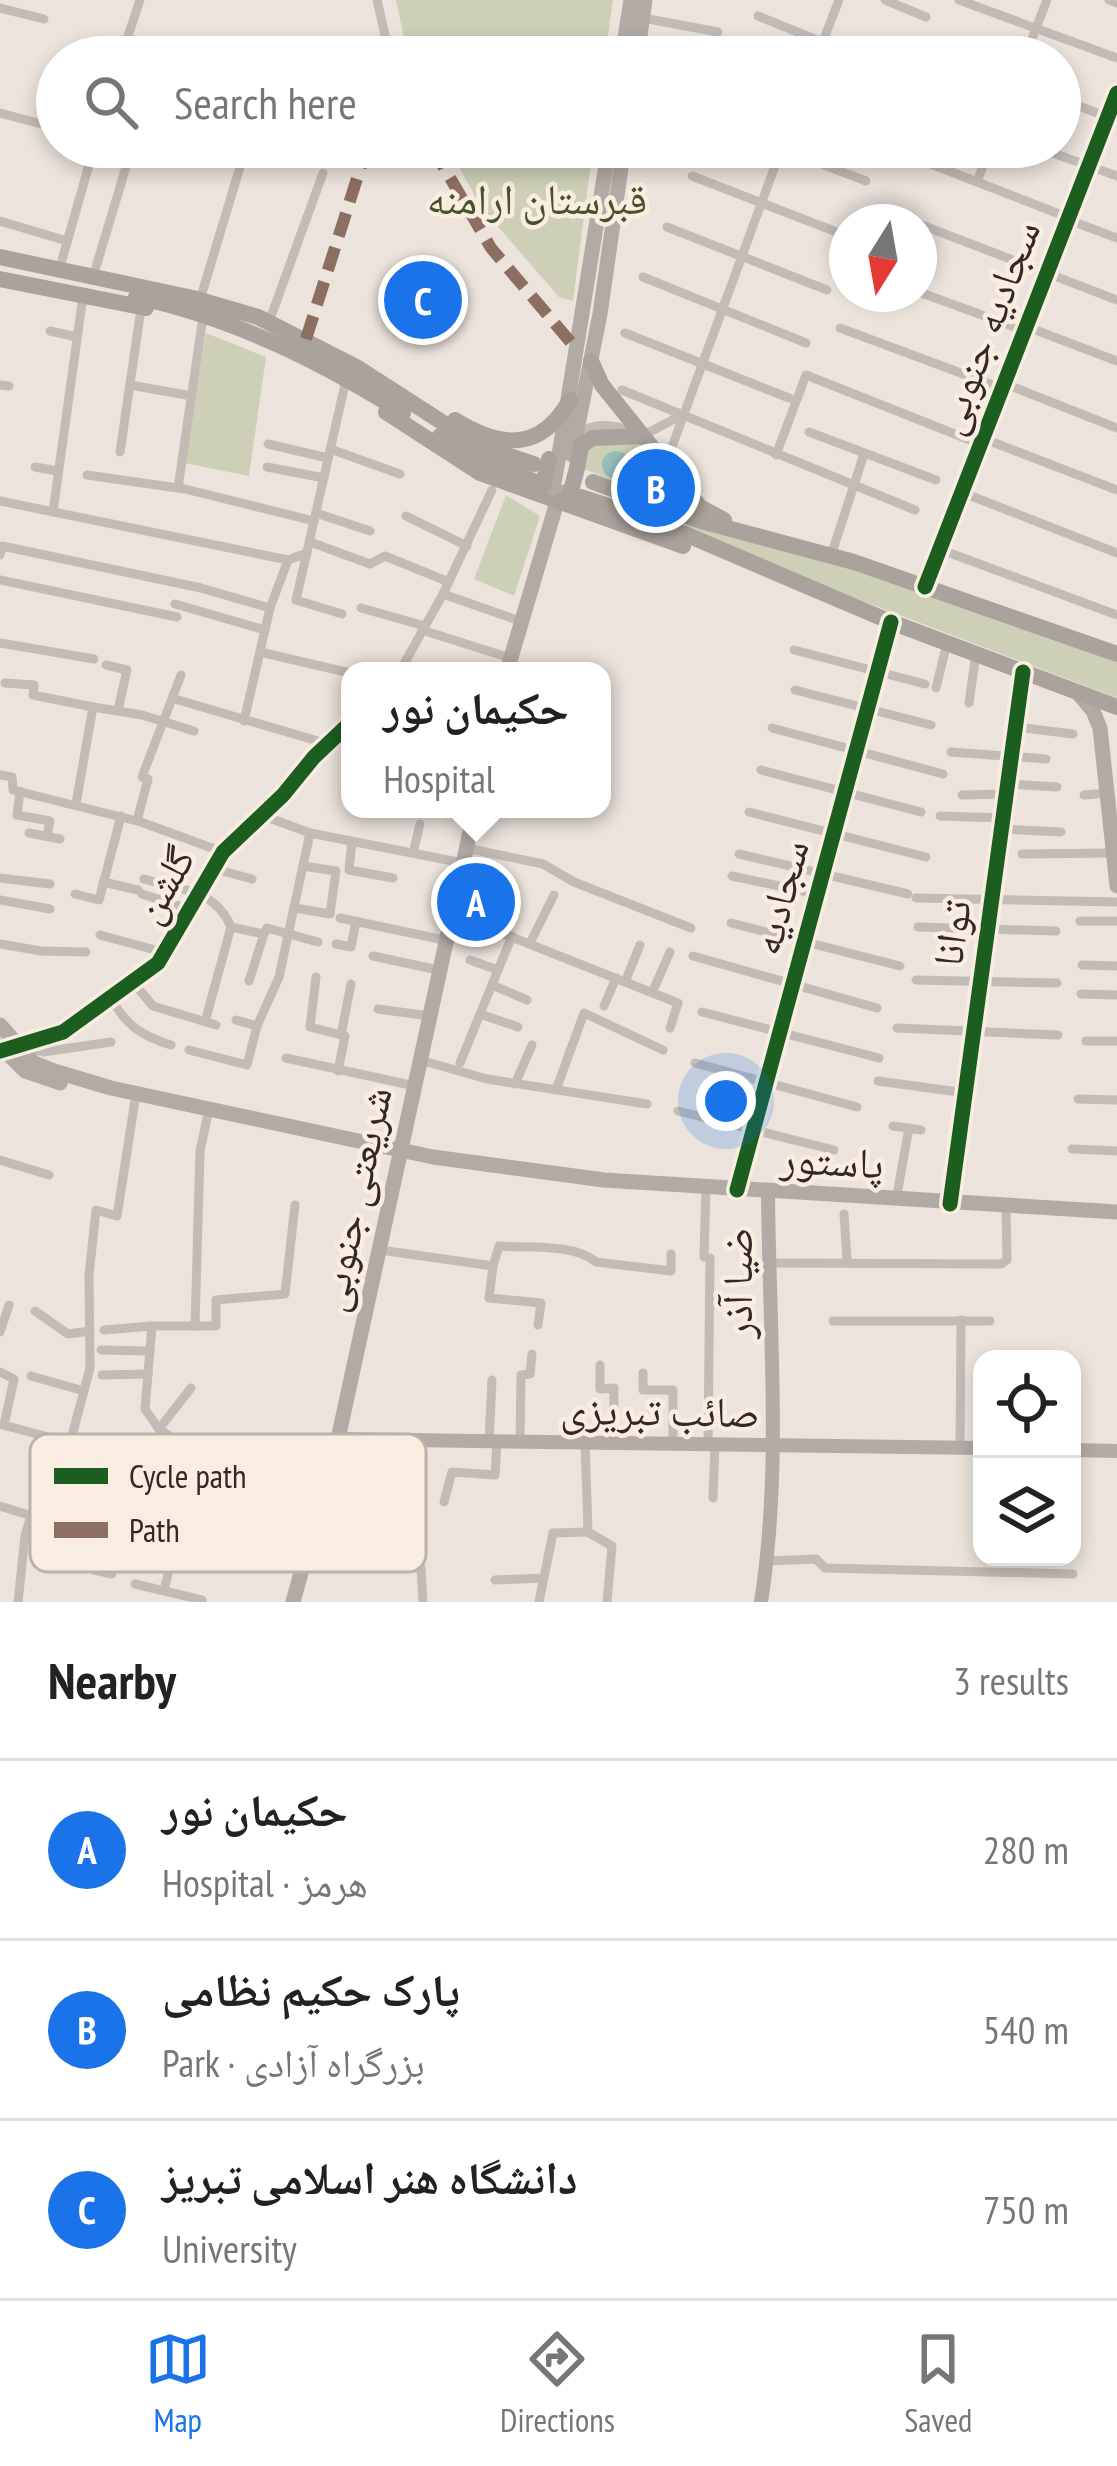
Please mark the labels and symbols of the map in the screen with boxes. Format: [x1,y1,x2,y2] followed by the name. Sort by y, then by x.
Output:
[427,171,647,226] park label: قبرستان ارامنه
[829,204,937,312] north arrow
[920,212,1052,442] street label: سجادیه جنوبی
[384,255,462,345] pin: C
[617,443,695,533] pin: B
[737,833,821,961] street label: سجادیه
[119,836,207,932] street label: گلشن
[437,857,515,947] pin: A
[919,896,983,970] street label: توانا
[696,1071,756,1131] your location
[302,1082,404,1316] street label: شریعتی جنوبی
[778,1130,885,1190] street label: پاستور
[709,1227,764,1340] street label: ضیا آذر
[560,1381,760,1439] street label: صائب تبریزی
[30,1434,426,1572] legend
[129,1454,247,1497] text: Cycle path
[129,1508,180,1551] text: Path

